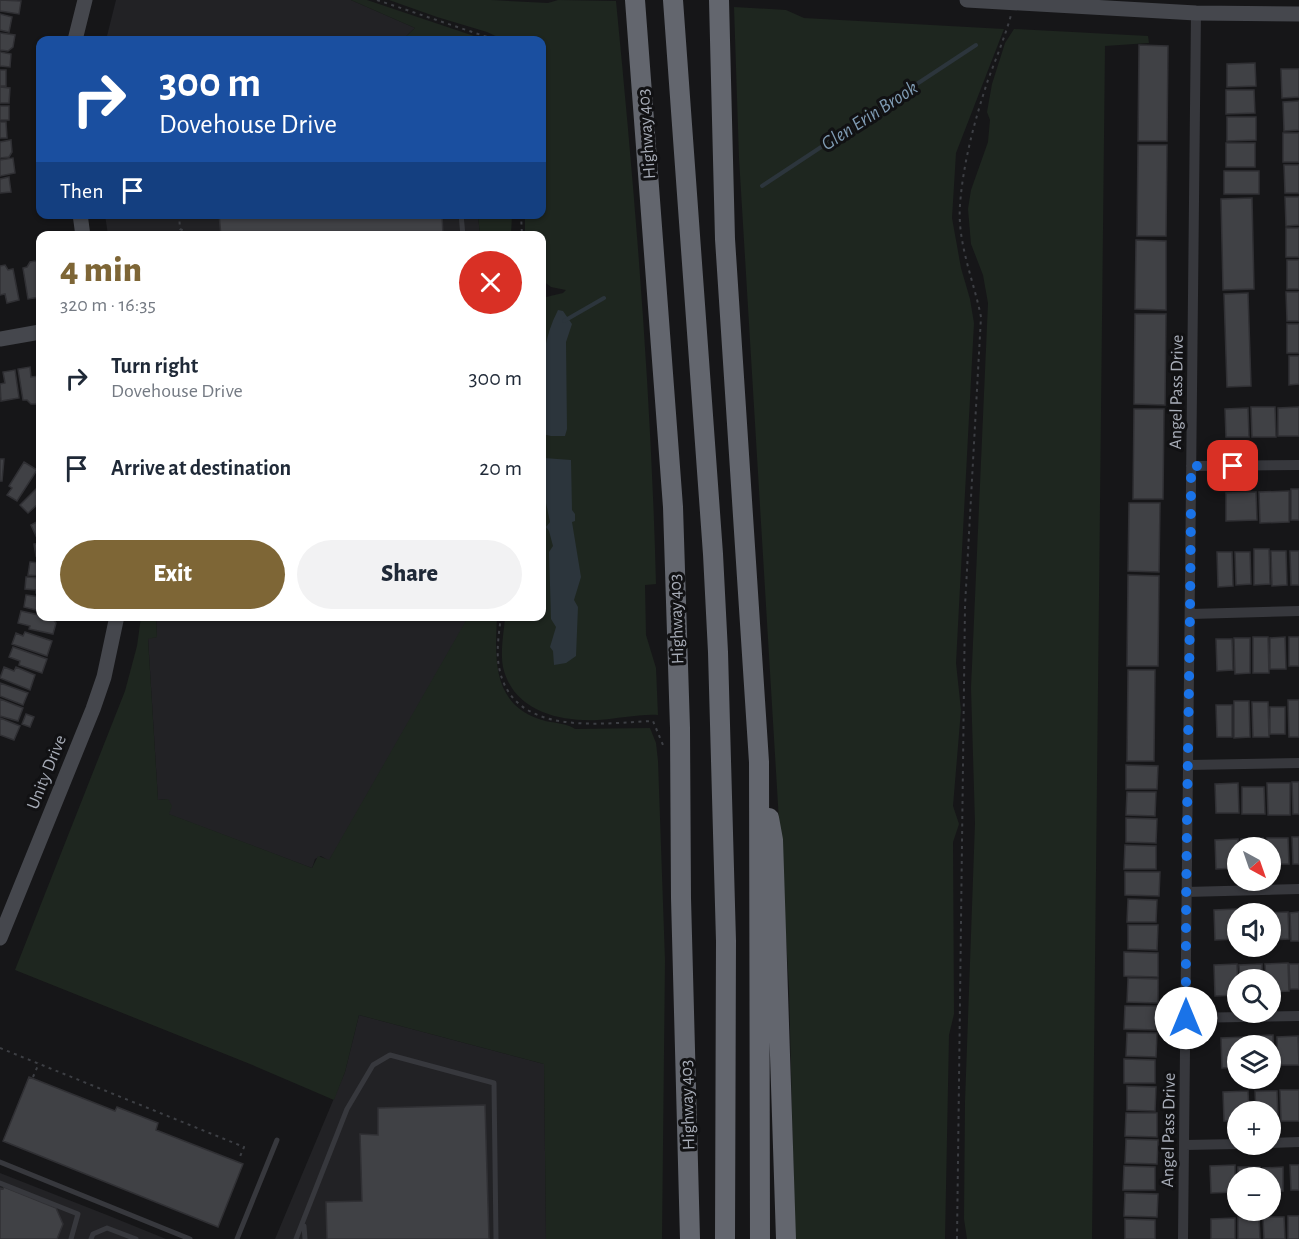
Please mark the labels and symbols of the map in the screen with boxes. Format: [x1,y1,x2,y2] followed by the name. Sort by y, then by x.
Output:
[818,77,921,154] water label: Glen Erin Brook
[635,88,659,180] street label: Highway 403
[1167,334,1187,450] street label: Angel Pass Drive
[1207,440,1258,491] pin
[666,573,688,665] street label: Highway 403
[24,733,70,812] street label: Unity Drive
[1227,837,1281,891] north arrow
[1154,986,1218,1050] position arrow
[677,1059,699,1151] street label: Highway 403
[1159,1072,1179,1188] street label: Angel Pass Drive

